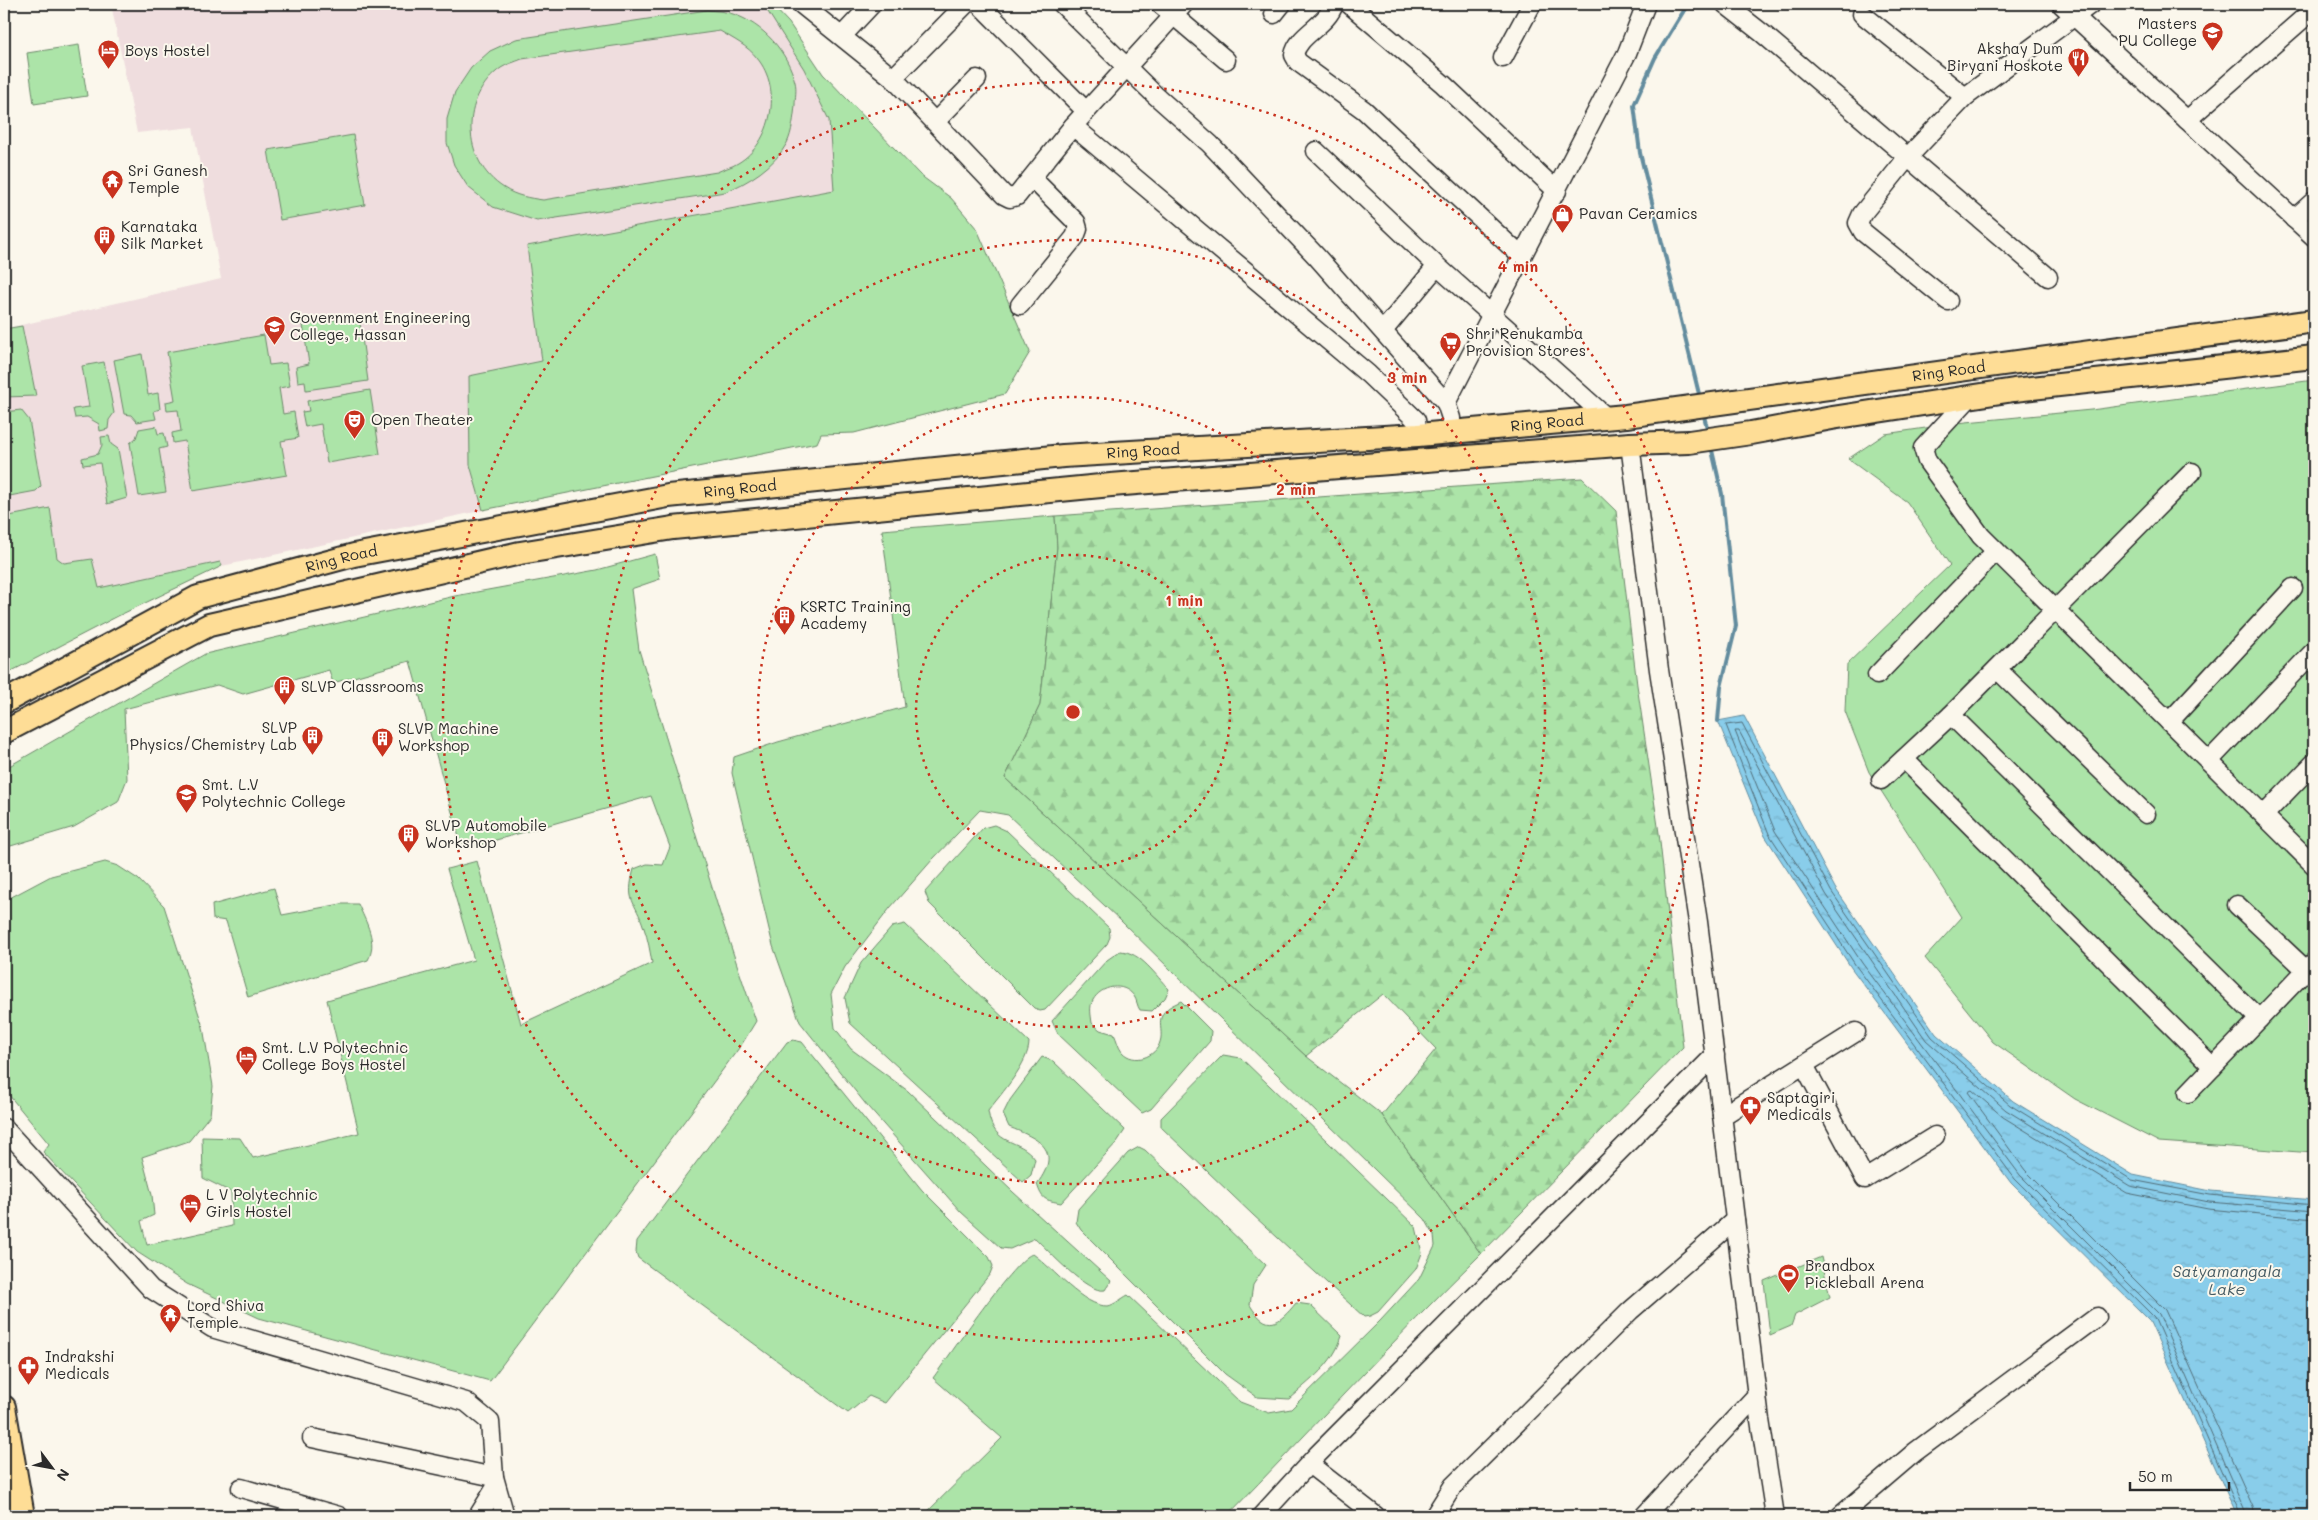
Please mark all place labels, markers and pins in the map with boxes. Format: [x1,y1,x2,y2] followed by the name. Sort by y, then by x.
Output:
[2119,13,2197,50] place label: Masters PU College
[2201,21,2225,52] school or university icon: Masters PU College
[1947,38,2063,75] place label: Akshay Dum Biryani Hoskote
[97,39,121,70] hotel icon: Boys Hostel
[125,40,210,60] place label: Boys Hostel
[2067,46,2091,77] restaurant icon: Akshay Dum Biryani Hoskote
[128,160,207,197] place label: Sri Ganesh Temple
[100,168,124,199] temple icon: Sri Ganesh Temple
[1551,202,1575,233] shop icon: Pavan Ceramics
[1579,203,1697,223] place label: Pavan Ceramics
[121,216,203,253] place label: Karnataka Silk Market
[93,224,117,255] building icon: Karnataka Silk Market
[290,307,471,344] place label: Government Engineering College, Hassan
[262,315,286,346] school or university icon: Government Engineering College, Hassan
[1466,323,1586,360] place label: Shri Renukamba Provision Stores
[1438,331,1462,362] supermarket icon: Shri Renukamba Provision Stores
[343,408,367,439] theatre icon: Open Theater
[371,409,473,429] place label: Open Theater
[800,596,911,633] place label: KSRTC Training Academy
[772,604,796,635] building icon: KSRTC Training Academy
[273,675,297,706] building icon: SLVP Classrooms
[301,676,424,696] place label: SLVP Classrooms
[1064,703,1082,721] centre of rings
[130,717,297,754] place label: SLVP Physics/Chemistry Lab
[398,718,499,755] place label: SLVP Machine Workshop
[301,725,325,756] building icon: SLVP Physics/Chemistry Lab
[370,726,394,757] building icon: SLVP Machine Workshop
[202,774,346,811] place label: Smt. L.V Polytechnic College
[174,782,198,813] school or university icon: Smt. L.V Polytechnic College
[425,815,547,852] place label: SLVP Automobile Workshop
[397,823,421,854] building icon: SLVP Automobile Workshop
[262,1037,408,1074] place label: Smt. L.V Polytechnic College Boys Hostel
[234,1045,258,1076] hotel icon: Smt. L.V Polytechnic College Boys Hostel
[1767,1087,1835,1124] place label: Saptagiri Medicals
[1739,1095,1763,1126] pharmacy icon: Saptagiri Medicals
[206,1184,318,1221] place label: L V Polytechnic Girls Hostel
[178,1192,202,1223] hotel icon: L V Polytechnic Girls Hostel
[1805,1255,1925,1292] place label: Brandbox Pickleball Arena
[1777,1263,1801,1294] sports icon: Brandbox Pickleball Arena
[187,1295,264,1332] place label: Lord Shiva Temple
[159,1303,183,1334] temple icon: Lord Shiva Temple
[45,1346,115,1383] place label: Indrakshi Medicals
[17,1354,41,1385] pharmacy icon: Indrakshi Medicals

